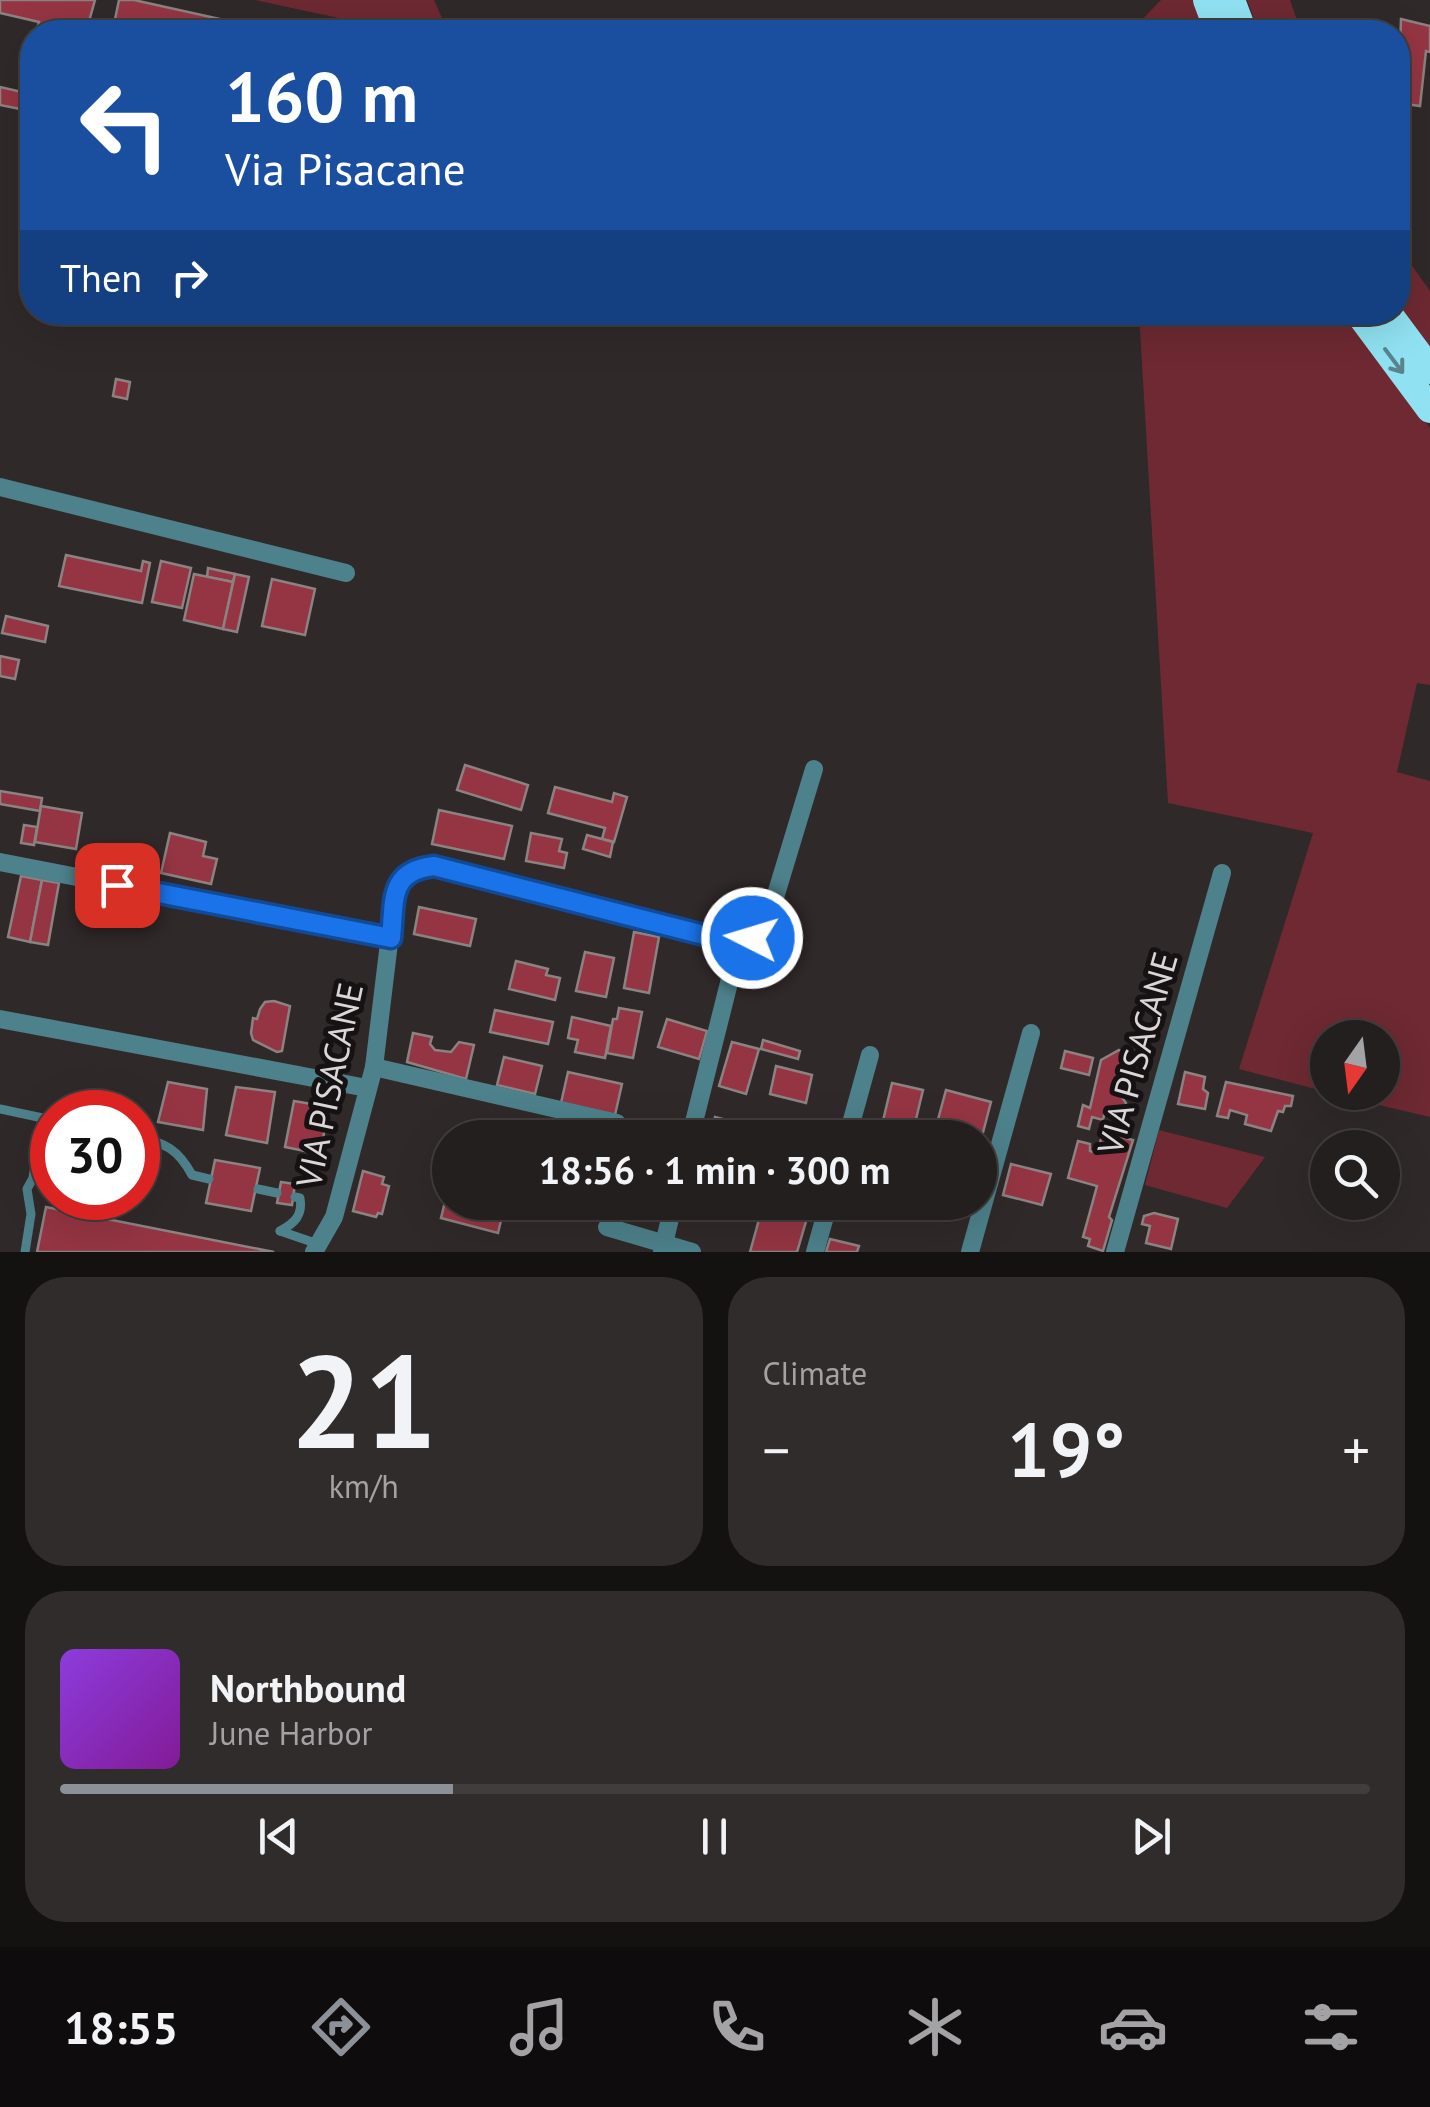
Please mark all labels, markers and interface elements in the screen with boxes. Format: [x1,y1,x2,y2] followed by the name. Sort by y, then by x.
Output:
[225,51,418,141] text: 160 m
[60,60,190,190] icon: left
[225,139,466,197] text: Via Pisacane
[162,250,217,305] icon: right
[60,253,142,302] text: Then
[1383,347,1404,374] one-way arrow
[75,843,160,928] pin
[90,858,145,913] icon: arrive
[700,886,804,990] position arrow
[1086,947,1188,1160] street label: VIA PISACANE
[285,978,373,1193] street label: VIA PISACANE
[1310,1020,1400,1110] north arrow
[1310,1020,1400,1220] map controls
[30,1090,160,1220] speed limit sign: 30
[1310,1130,1400,1220] button: search
[539,1145,890,1194] text: 18:56 · 1 min · 300 m
[290,1316,437,1484] text: 21
[763,1352,867,1394] text: Climate
[1007,1401,1125,1498] text: 19°
[763,1414,790,1485] text: −
[1342,1414,1370,1485] text: +
[329,1465,399,1507] text: km/h
[210,1663,406,1712] text: Northbound
[210,1712,372,1754] text: June Harbor
[251,1809,306,1864] icon: previous
[687,1809,742,1864] icon: pause
[1124,1809,1179,1864] icon: next
[306,1992,376,2062] icon: directions
[504,1992,574,2062] icon: music
[702,1992,772,2062] icon: phone
[900,1992,970,2062] icon: climate
[1098,1992,1168,2062] icon: car
[1296,1992,1366,2062] icon: filters
[64,1998,178,2056] text: 18:55

